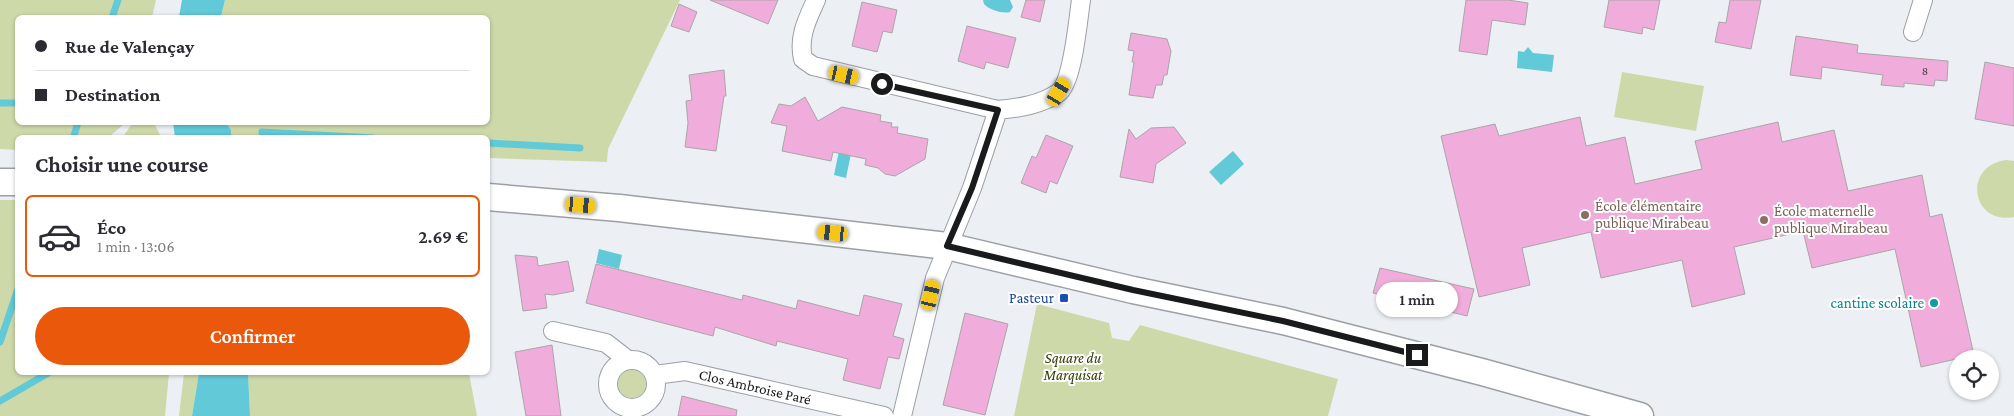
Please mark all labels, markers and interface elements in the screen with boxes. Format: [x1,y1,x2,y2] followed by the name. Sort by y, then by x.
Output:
[65,36,194,57] text: Rue de Valençay
[827,64,860,86] car
[1922,64,1928,78] house number: 8
[871,73,893,95] route start
[1044,75,1073,109] car
[65,84,160,105] text: Destination
[35,152,208,177] text: Choisir une course
[565,196,596,214] car
[1595,198,1709,232] place label: École élémentaire publique Mirabeau
[1774,203,1888,237] place label: École maternelle publique Mirabeau
[1579,209,1591,221] marker: École élémentaire publique Mirabeau
[37,214,82,259] icon: car
[1758,214,1770,226] marker: École maternelle publique Mirabeau
[97,217,126,238] text: Éco
[817,224,848,242] car
[418,226,468,247] text: 2.69 €
[97,238,175,255] text: 1 min · 13:06
[920,279,941,311] car
[1376,282,1458,318] callout: 1 min
[1009,290,1055,306] place label: Pasteur
[1399,291,1435,308] text: 1 min
[1058,292,1070,304] marker: Pasteur
[1831,295,1924,311] place label: cantine scolaire
[1928,297,1940,309] marker: cantine scolaire
[35,307,470,365] button: Confirmer
[1406,344,1428,366] route end
[1043,350,1103,384] park label: Square du Marquisat
[1949,350,1999,400] map controls
[1949,350,1999,400] button: locate
[697,366,813,408] street label: Clos Ambroise Paré

